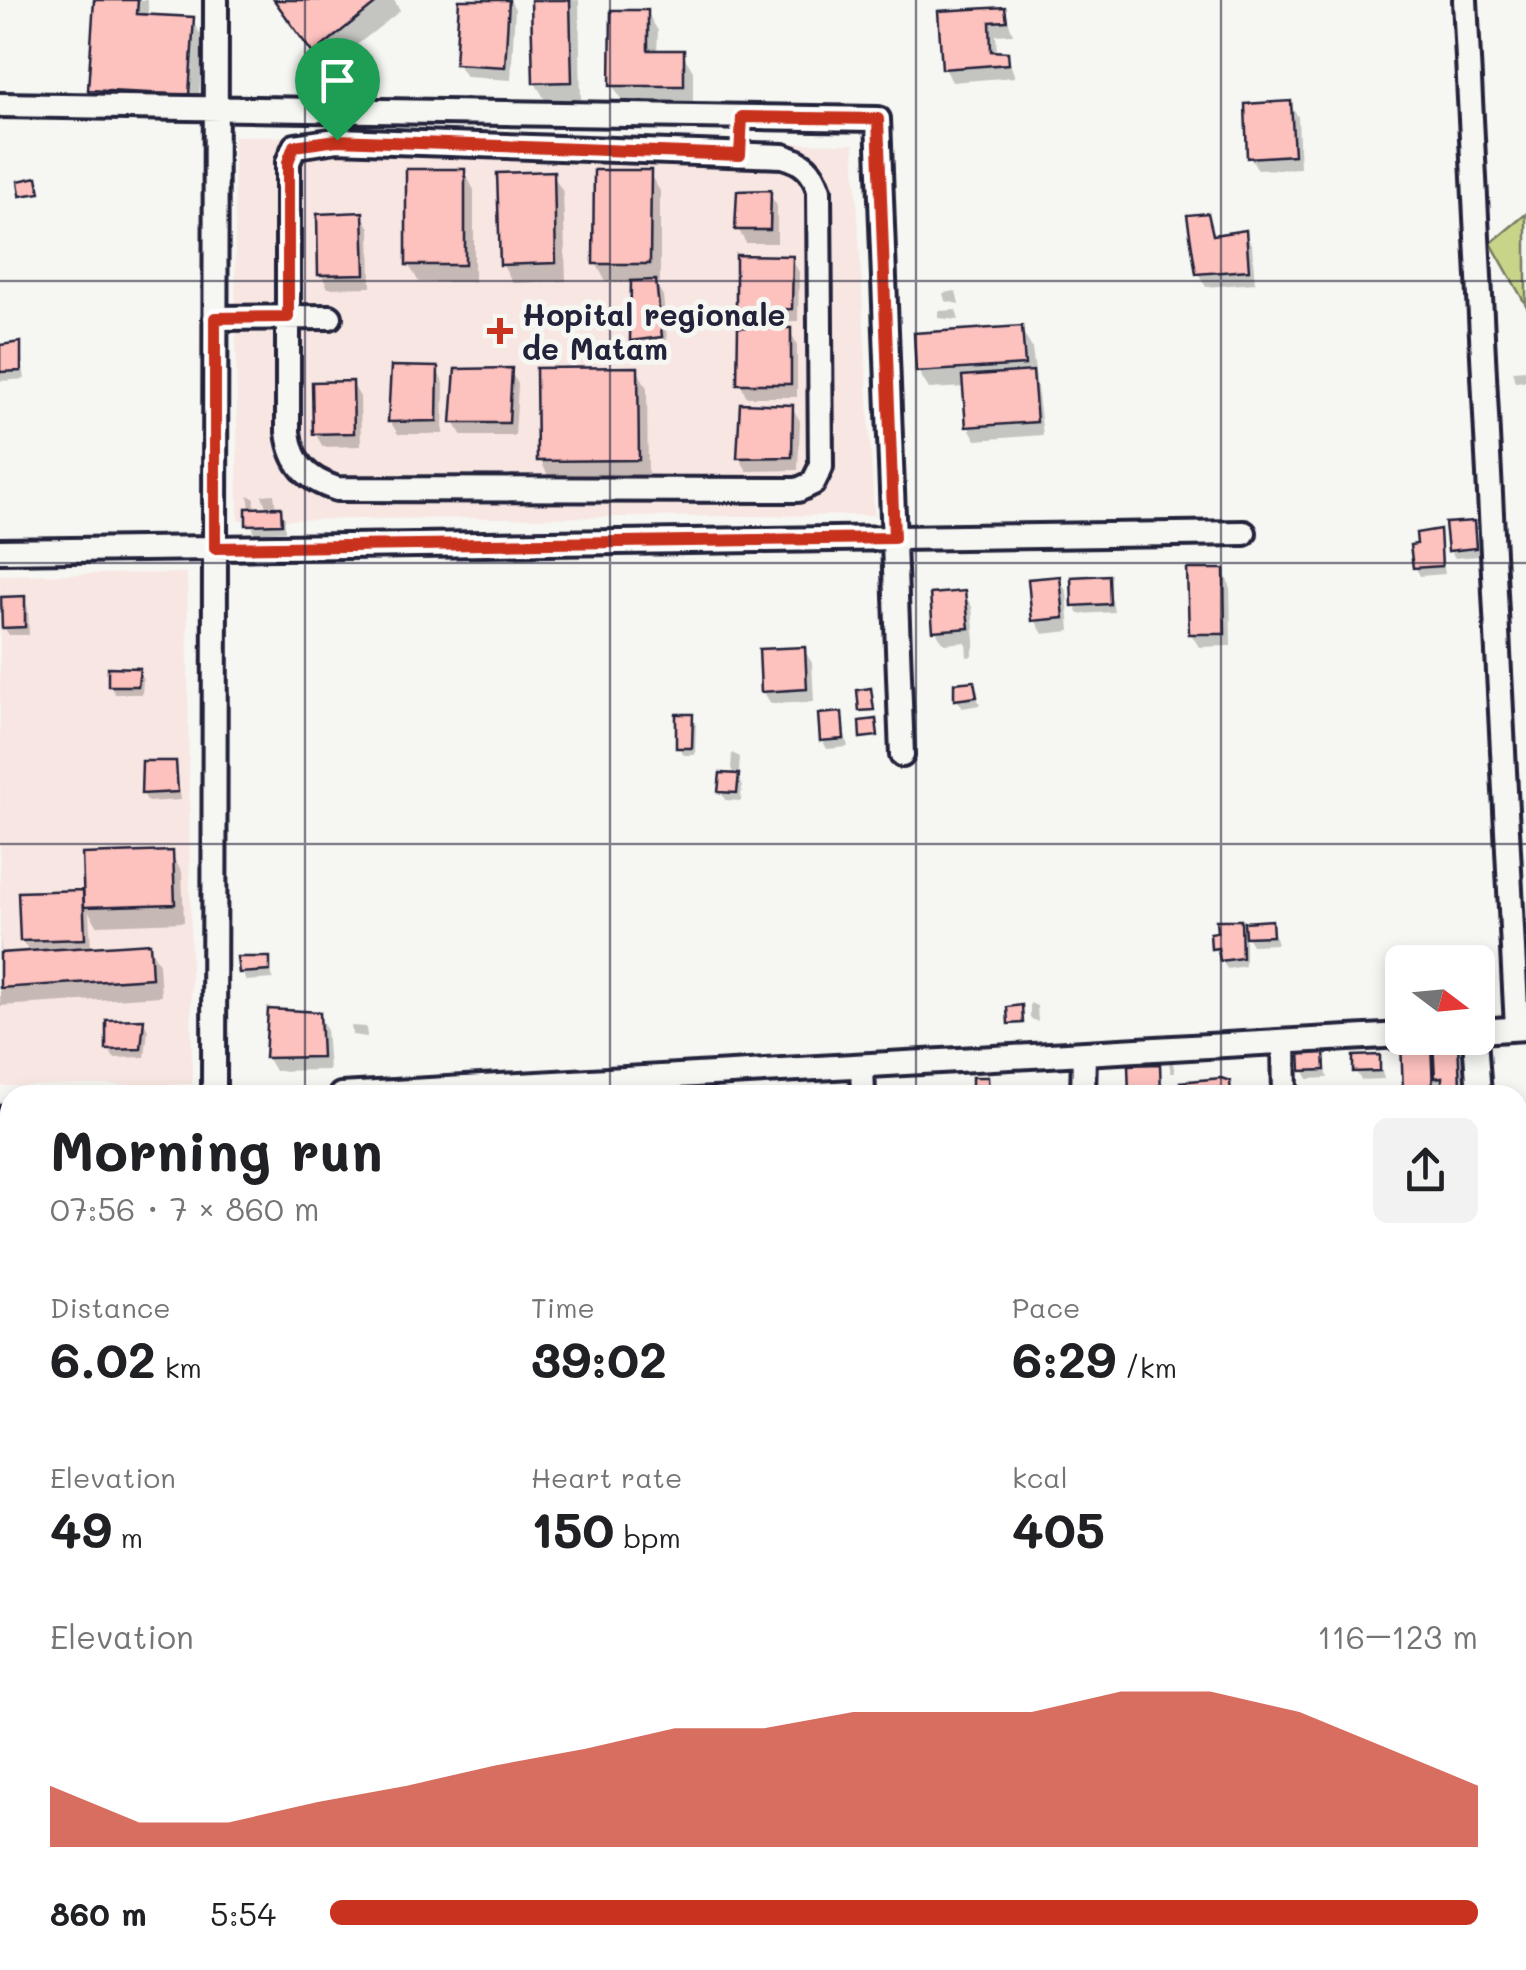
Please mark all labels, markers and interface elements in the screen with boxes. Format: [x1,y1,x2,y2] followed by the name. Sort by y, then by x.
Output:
[295,38,380,141] pin
[310,53,365,108] icon: arrive
[522,294,785,368] place label: Hopital regionale de Matam
[487,318,513,344] marker: Hopital regionale de Matam
[1385,945,1495,1055] north arrow
[1385,945,1495,1055] map controls
[50,1113,383,1185] text: Morning run
[1373,1118,1478,1223] button: share
[50,1187,320,1229] text: 07:56 · 7 × 860 m
[50,1289,171,1325] text: Distance
[531,1289,595,1325] text: Time
[1012,1289,1080,1325] text: Pace
[50,1325,156,1391] text: 6.02
[531,1325,667,1391] text: 39:02
[1012,1325,1116,1391] text: 6:29
[156,1349,202,1385] text: km
[1116,1349,1177,1385] text: /km
[50,1459,176,1495] text: Elevation
[531,1459,682,1495] text: Heart rate
[1012,1459,1068,1495] text: kcal
[50,1495,112,1561] text: 49
[531,1495,615,1561] text: 150
[1012,1495,1105,1561] text: 405
[112,1519,143,1555] text: m
[615,1519,681,1555] text: bpm
[50,1615,194,1657] text: Elevation
[1317,1615,1478,1657] text: 116–123 m
[50,1892,147,1934] text: 860 m
[210,1892,276,1934] text: 5:54

